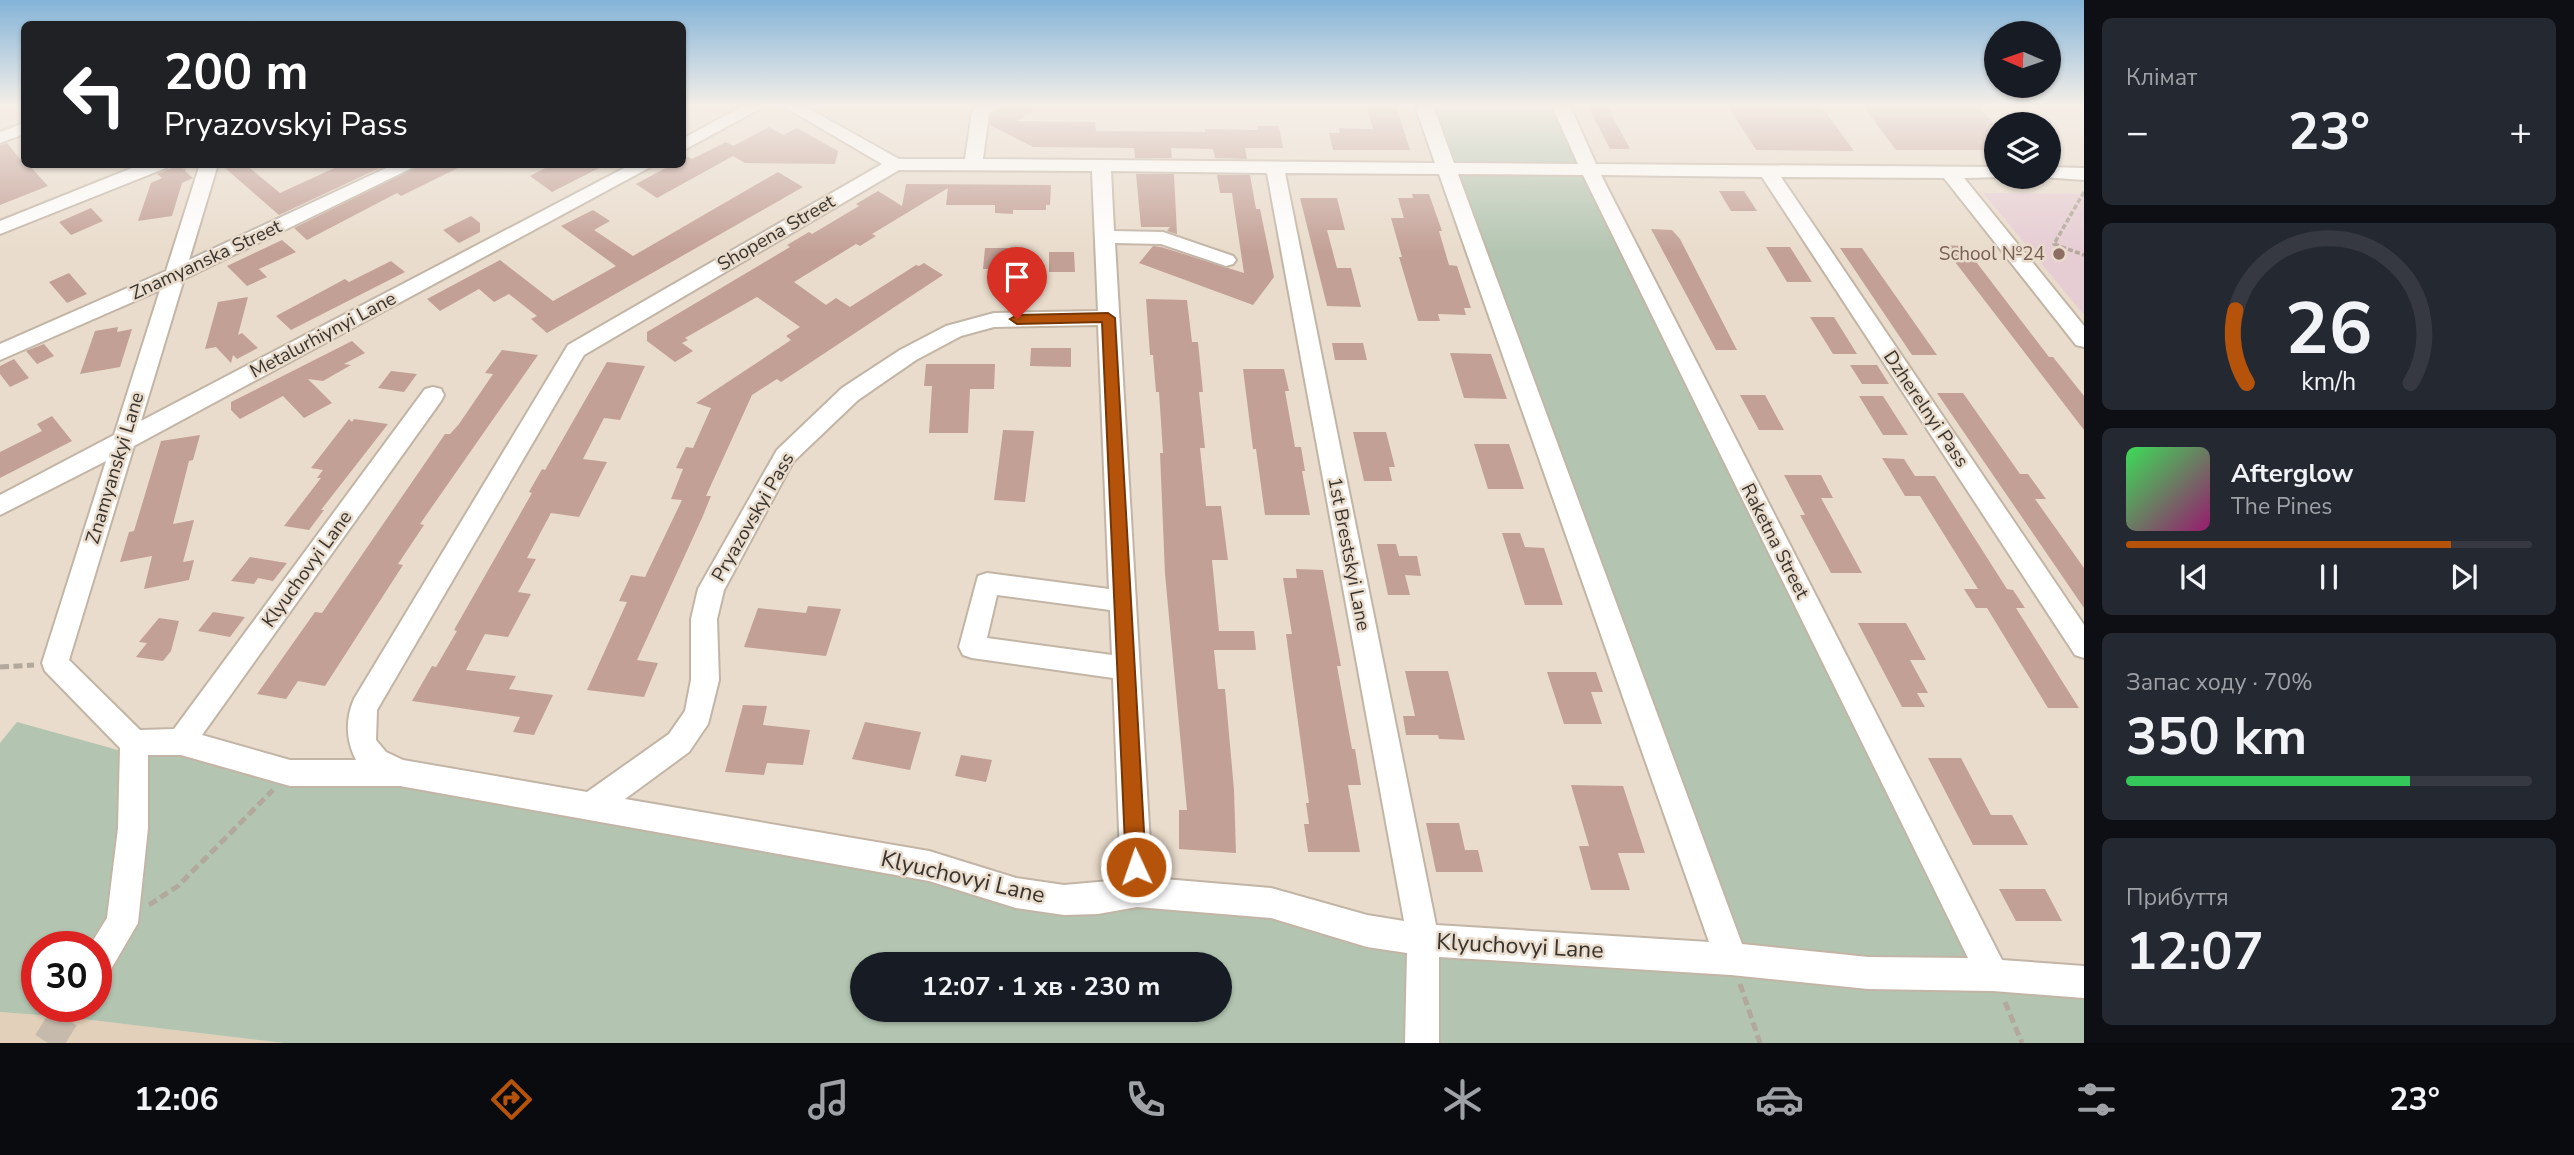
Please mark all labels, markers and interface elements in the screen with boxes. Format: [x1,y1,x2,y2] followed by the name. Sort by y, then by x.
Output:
[1984,21,2062,98] north arrow
[1984,21,2061,189] map controls
[164,39,308,106] text: 200 m
[49,49,140,140] icon: left
[2126,62,2197,93] text: Клімат
[2288,96,2370,167] text: 23°
[164,103,408,146] text: Pryazovskyi Pass
[2126,107,2149,158] text: −
[2509,107,2532,158] text: +
[1984,112,2061,189] button: layers
[712,189,840,277] street label: Shopena Street
[126,213,286,306] street label: Znamyanska Street
[1939,241,2045,267] place label: School №24
[2051,246,2067,262] marker: School №24
[987,247,1047,319] pin
[998,258,1036,296] icon: arrive
[2285,279,2373,379] text: 26
[245,285,401,385] street label: Metalurhiynyi Lane
[1877,345,1975,473] street label: Dzherelnyi Pass
[2301,364,2357,398] text: km/h
[80,389,150,547] street label: Znamyanskyi Lane
[706,448,800,586] street label: Pryazovskyi Pass
[2231,456,2354,491] text: Afterglow
[1321,475,1377,633] street label: 1st Brestskyi Lane
[1735,479,1815,603] street label: Raketna Street
[2231,491,2332,522] text: The Pines
[256,505,358,633] street label: Klyuchovyi Lane
[2175,558,2213,596] icon: previous
[2310,558,2348,596] icon: pause
[2445,558,2483,596] icon: next
[2126,667,2313,698] text: Запас ходу · 70%
[2126,701,2307,772] text: 350 km
[1099,830,1173,904] position arrow
[878,843,1048,911] street label: Klyuchovyi Lane
[2126,882,2229,913] text: Прибуття
[2126,916,2264,987] text: 12:07
[1436,926,1604,966] street label: Klyuchovyi Lane
[21,931,112,1022] speed limit sign: 30
[922,969,1160,1004] text: 12:07 · 1 хв · 230 m
[487,1075,536,1124] icon: directions
[804,1075,853,1124] icon: music
[1121,1075,1170,1124] icon: phone
[1438,1075,1487,1124] icon: climate
[1755,1075,1804,1124] icon: car
[2072,1075,2121,1124] icon: filters
[134,1078,219,1121] text: 12:06
[2389,1078,2440,1121] text: 23°

